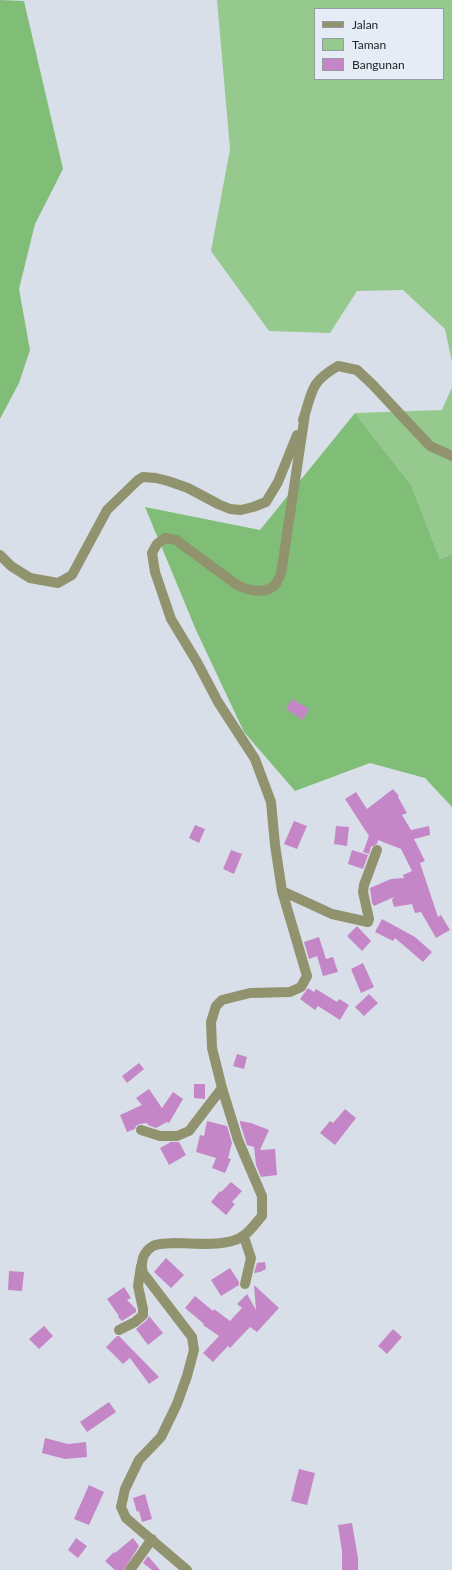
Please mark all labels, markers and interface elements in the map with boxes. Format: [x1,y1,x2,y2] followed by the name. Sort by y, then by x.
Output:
[314,8,444,80] legend
[352,17,378,32] text: Jalan
[352,37,386,52] text: Taman
[352,57,405,72] text: Bangunan

